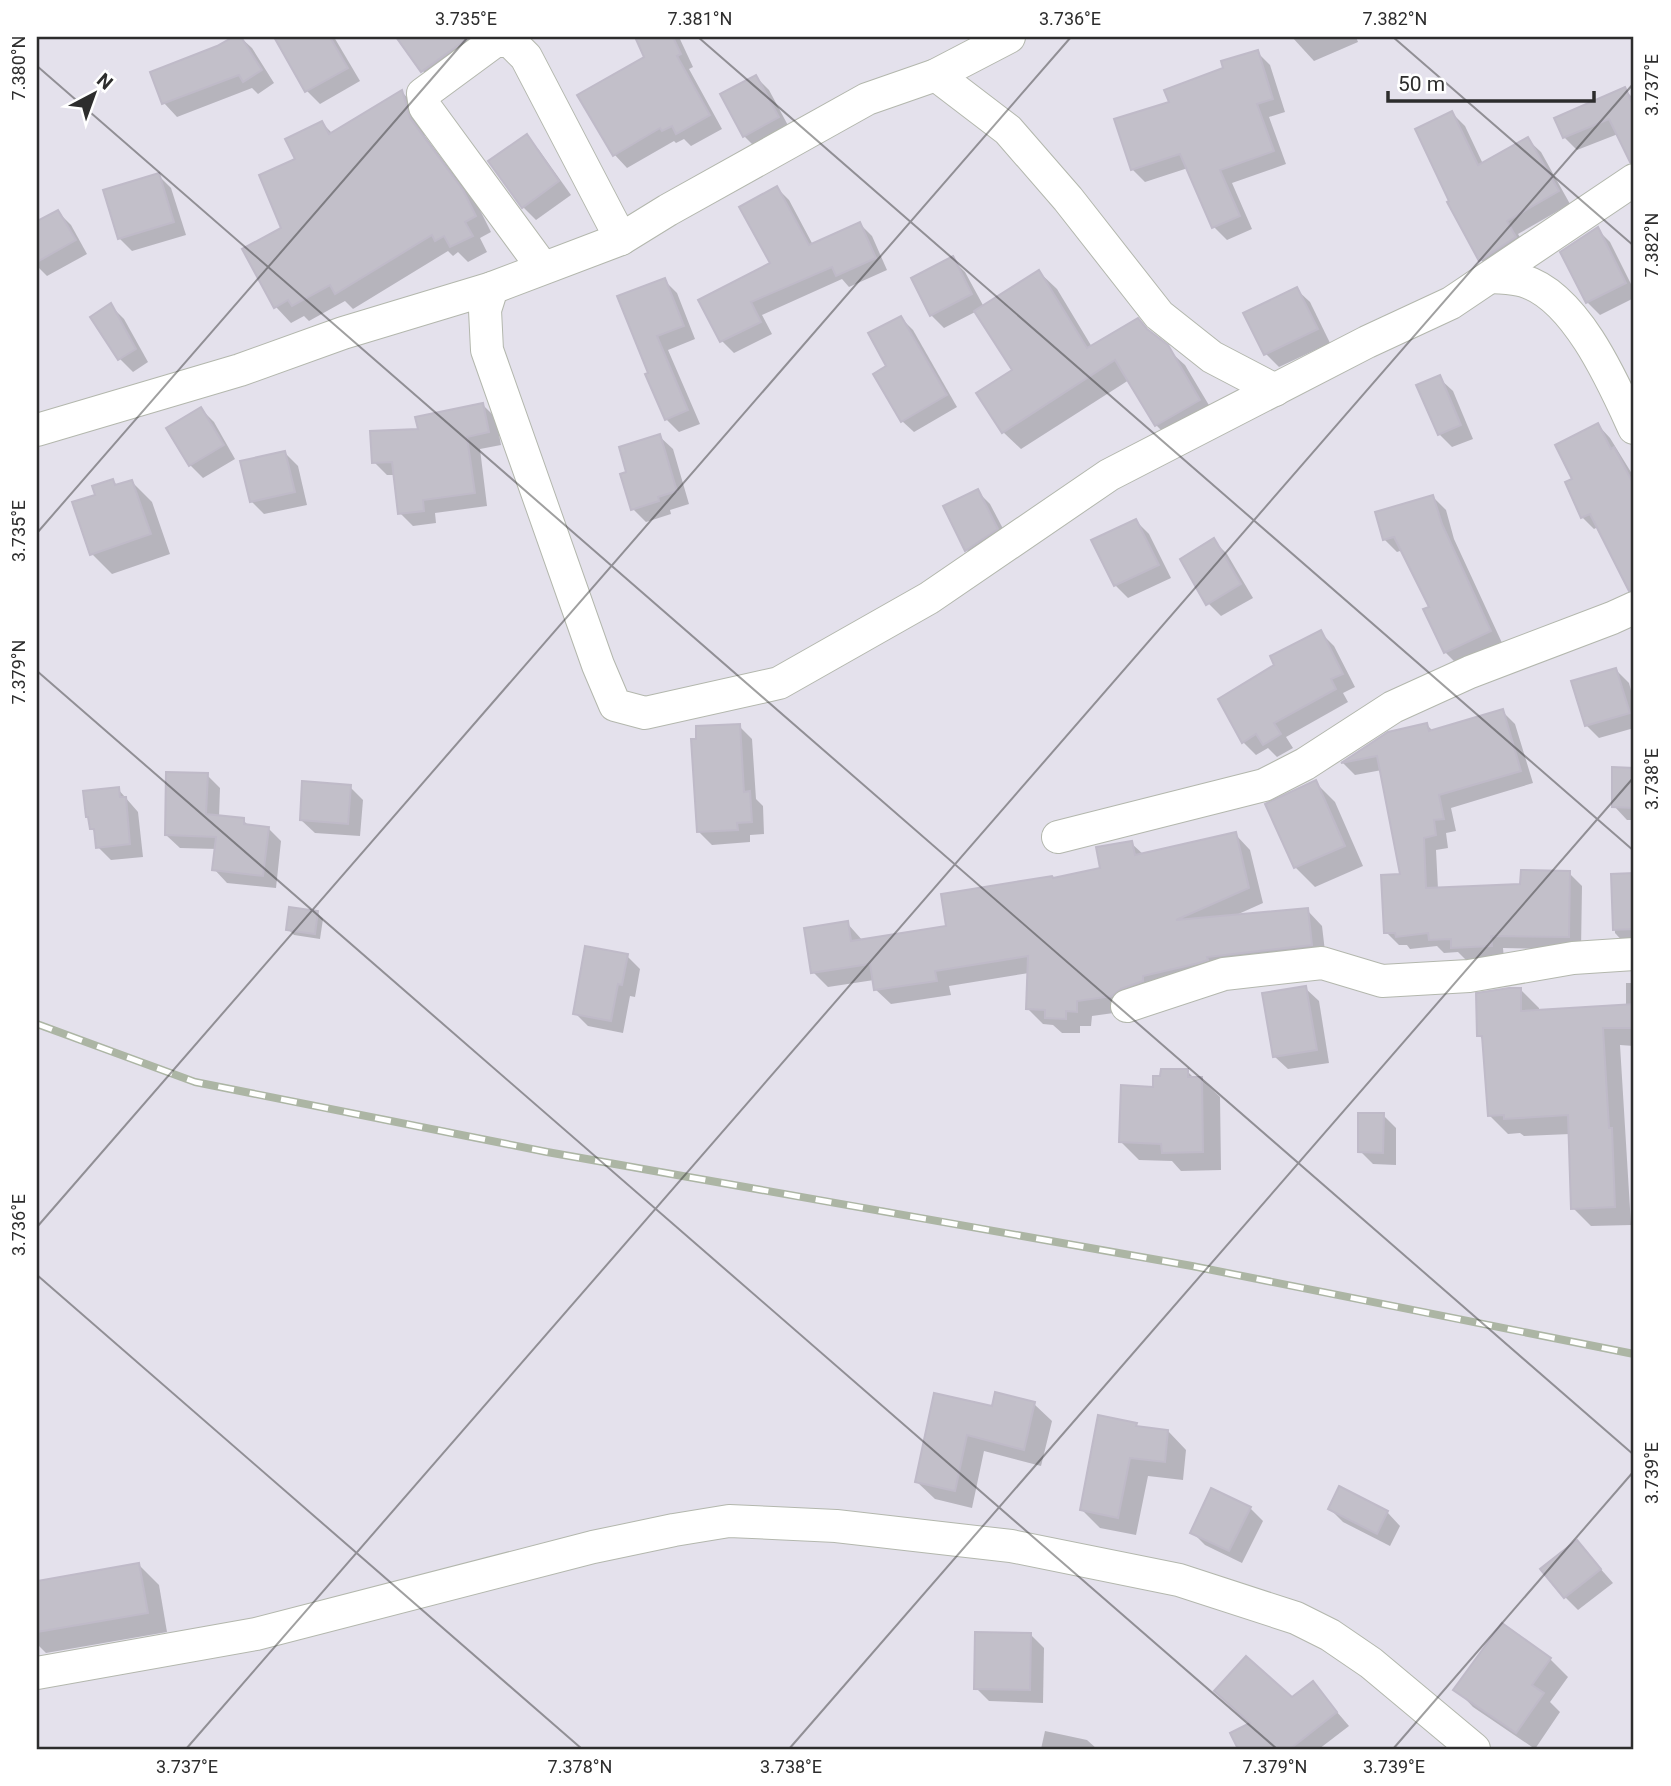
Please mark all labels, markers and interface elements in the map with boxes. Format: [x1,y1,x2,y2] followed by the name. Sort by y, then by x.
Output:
[435,8,497,29] text: 3.735°E
[668,8,732,29] text: 7.381°N
[1039,8,1101,29] text: 3.736°E
[1363,8,1427,29] text: 7.382°N
[8,36,29,100] text: 7.380°N
[1641,54,1662,116] text: 3.737°E
[60,60,130,130] north arrow
[1388,60,1594,104] scale bar
[92,68,117,95] text: N
[1398,72,1445,96] text: 50 m
[1641,213,1662,277] text: 7.382°N
[8,500,29,562] text: 3.735°E
[8,640,29,704] text: 7.379°N
[1641,748,1662,810] text: 3.738°E
[8,1194,29,1256] text: 3.736°E
[1641,1442,1662,1504] text: 3.739°E
[156,1756,218,1777] text: 3.737°E
[548,1756,612,1777] text: 7.378°N
[760,1756,822,1777] text: 3.738°E
[1243,1756,1307,1777] text: 7.379°N
[1363,1756,1425,1777] text: 3.739°E

